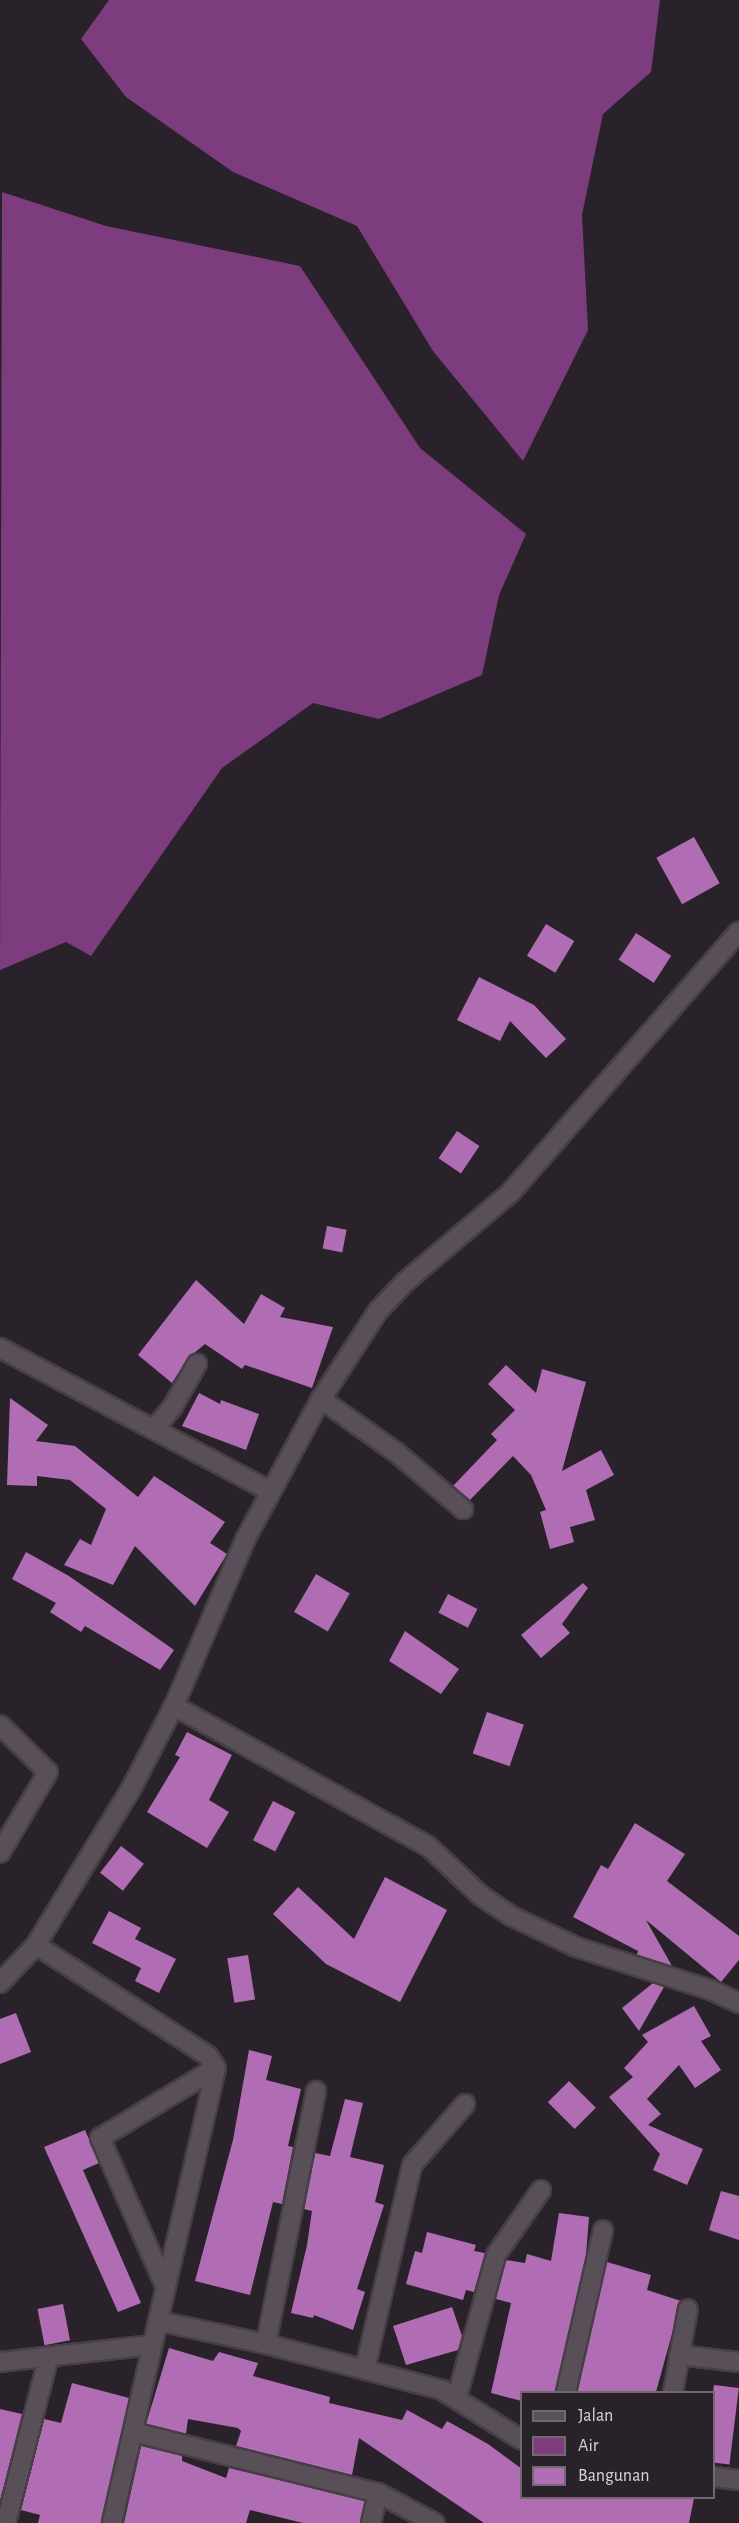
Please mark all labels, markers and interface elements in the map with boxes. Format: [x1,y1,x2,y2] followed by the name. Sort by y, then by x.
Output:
[520,2391,715,2499] legend
[578,2407,613,2425] text: Jalan
[578,2437,599,2455] text: Air
[578,2467,650,2485] text: Bangunan

